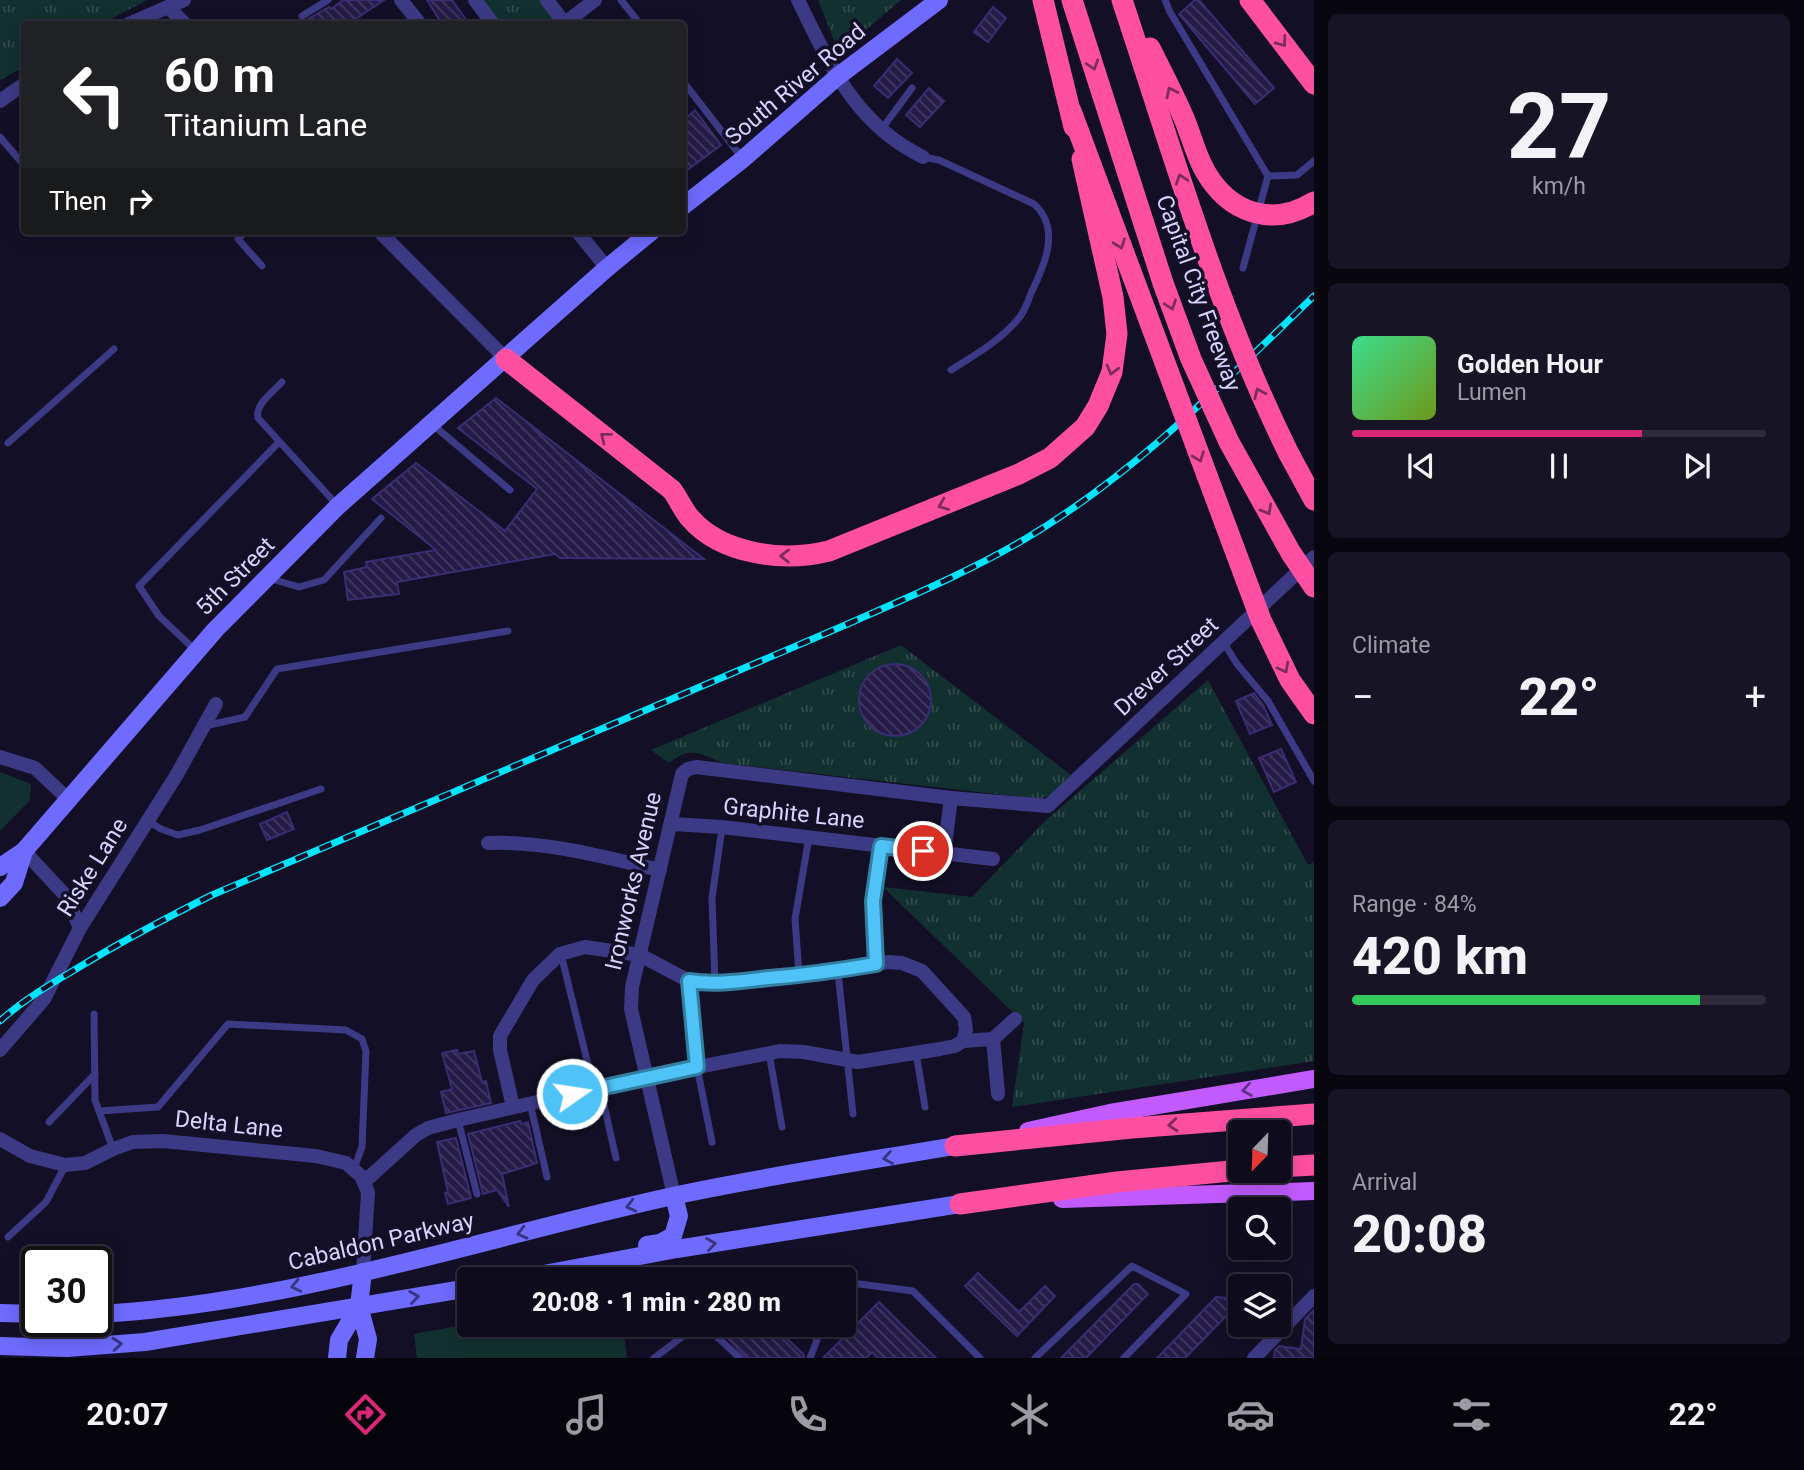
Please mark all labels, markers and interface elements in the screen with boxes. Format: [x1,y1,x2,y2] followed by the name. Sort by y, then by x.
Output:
[720,18,871,151] street label: South River Road
[1274,34,1286,47] one-way arrow
[164,47,275,104] text: 60 m
[49,49,140,140] icon: left
[1085,59,1100,71] one-way arrow
[1507,74,1611,180] text: 27
[1166,87,1180,99] one-way arrow
[164,106,367,144] text: Titanium Lane
[1175,173,1189,186] one-way arrow
[1532,173,1586,200] text: km/h
[121,182,159,220] icon: right
[49,186,107,216] text: Then
[1150,191,1247,395] street label: Capital City Freeway
[1112,237,1126,249] one-way arrow
[1163,298,1177,310] one-way arrow
[1457,349,1603,379] text: Golden Hour
[1106,364,1120,376] one-way arrow
[1457,379,1527,406] text: Lumen
[1254,387,1268,399] one-way arrow
[600,432,612,445] one-way arrow
[1402,447,1440,485] icon: previous
[1540,447,1578,485] icon: pause
[1678,447,1716,485] icon: next
[1191,451,1205,463] one-way arrow
[937,497,950,511] one-way arrow
[1259,503,1272,516] one-way arrow
[191,532,280,621] street label: 5th Street
[779,548,790,564] one-way arrow
[1109,611,1224,721] street label: Drever Street
[1352,632,1431,659] text: Climate
[1276,661,1290,673] one-way arrow
[1519,667,1599,728] text: 22°
[1352,675,1374,719] text: −
[1744,675,1766,719] text: +
[600,789,667,973] street label: Ironworks Avenue
[722,793,866,834] street label: Graphite Lane
[52,813,133,921] street label: Riske Lane
[893,821,953,881] pin
[904,832,942,870] icon: arrive
[1352,891,1477,918] text: Range · 84%
[1352,926,1528,987] text: 420 km
[535,1057,609,1131] position arrow
[1241,1082,1253,1097] one-way arrow
[174,1105,284,1144] street label: Delta Lane
[1167,1117,1178,1132] one-way arrow
[1228,1120,1292,1183] north arrow
[1228,1120,1291,1337] map controls
[882,1150,894,1165] one-way arrow
[1352,1169,1417,1196] text: Arrival
[1228,1197,1291,1260] button: search
[625,1198,637,1212] one-way arrow
[1352,1204,1487,1265] text: 20:08
[286,1207,477,1276] street label: Cabaldon Parkway
[516,1225,528,1239] one-way arrow
[705,1237,717,1252] one-way arrow
[21,1246,112,1337] speed limit sign: 30
[1228,1274,1291,1337] button: layers
[290,1278,302,1293] one-way arrow
[532,1287,781,1317] text: 20:08 · 1 min · 280 m
[408,1290,420,1305] one-way arrow
[112,1337,123,1352] one-way arrow
[341,1390,390,1439] icon: directions
[562,1390,611,1439] icon: music
[783,1390,832,1439] icon: phone
[1005,1390,1054,1439] icon: climate
[1226,1390,1275,1439] icon: car
[1447,1390,1496,1439] icon: filters
[86,1395,169,1433] text: 20:07
[1669,1395,1718,1433] text: 22°

